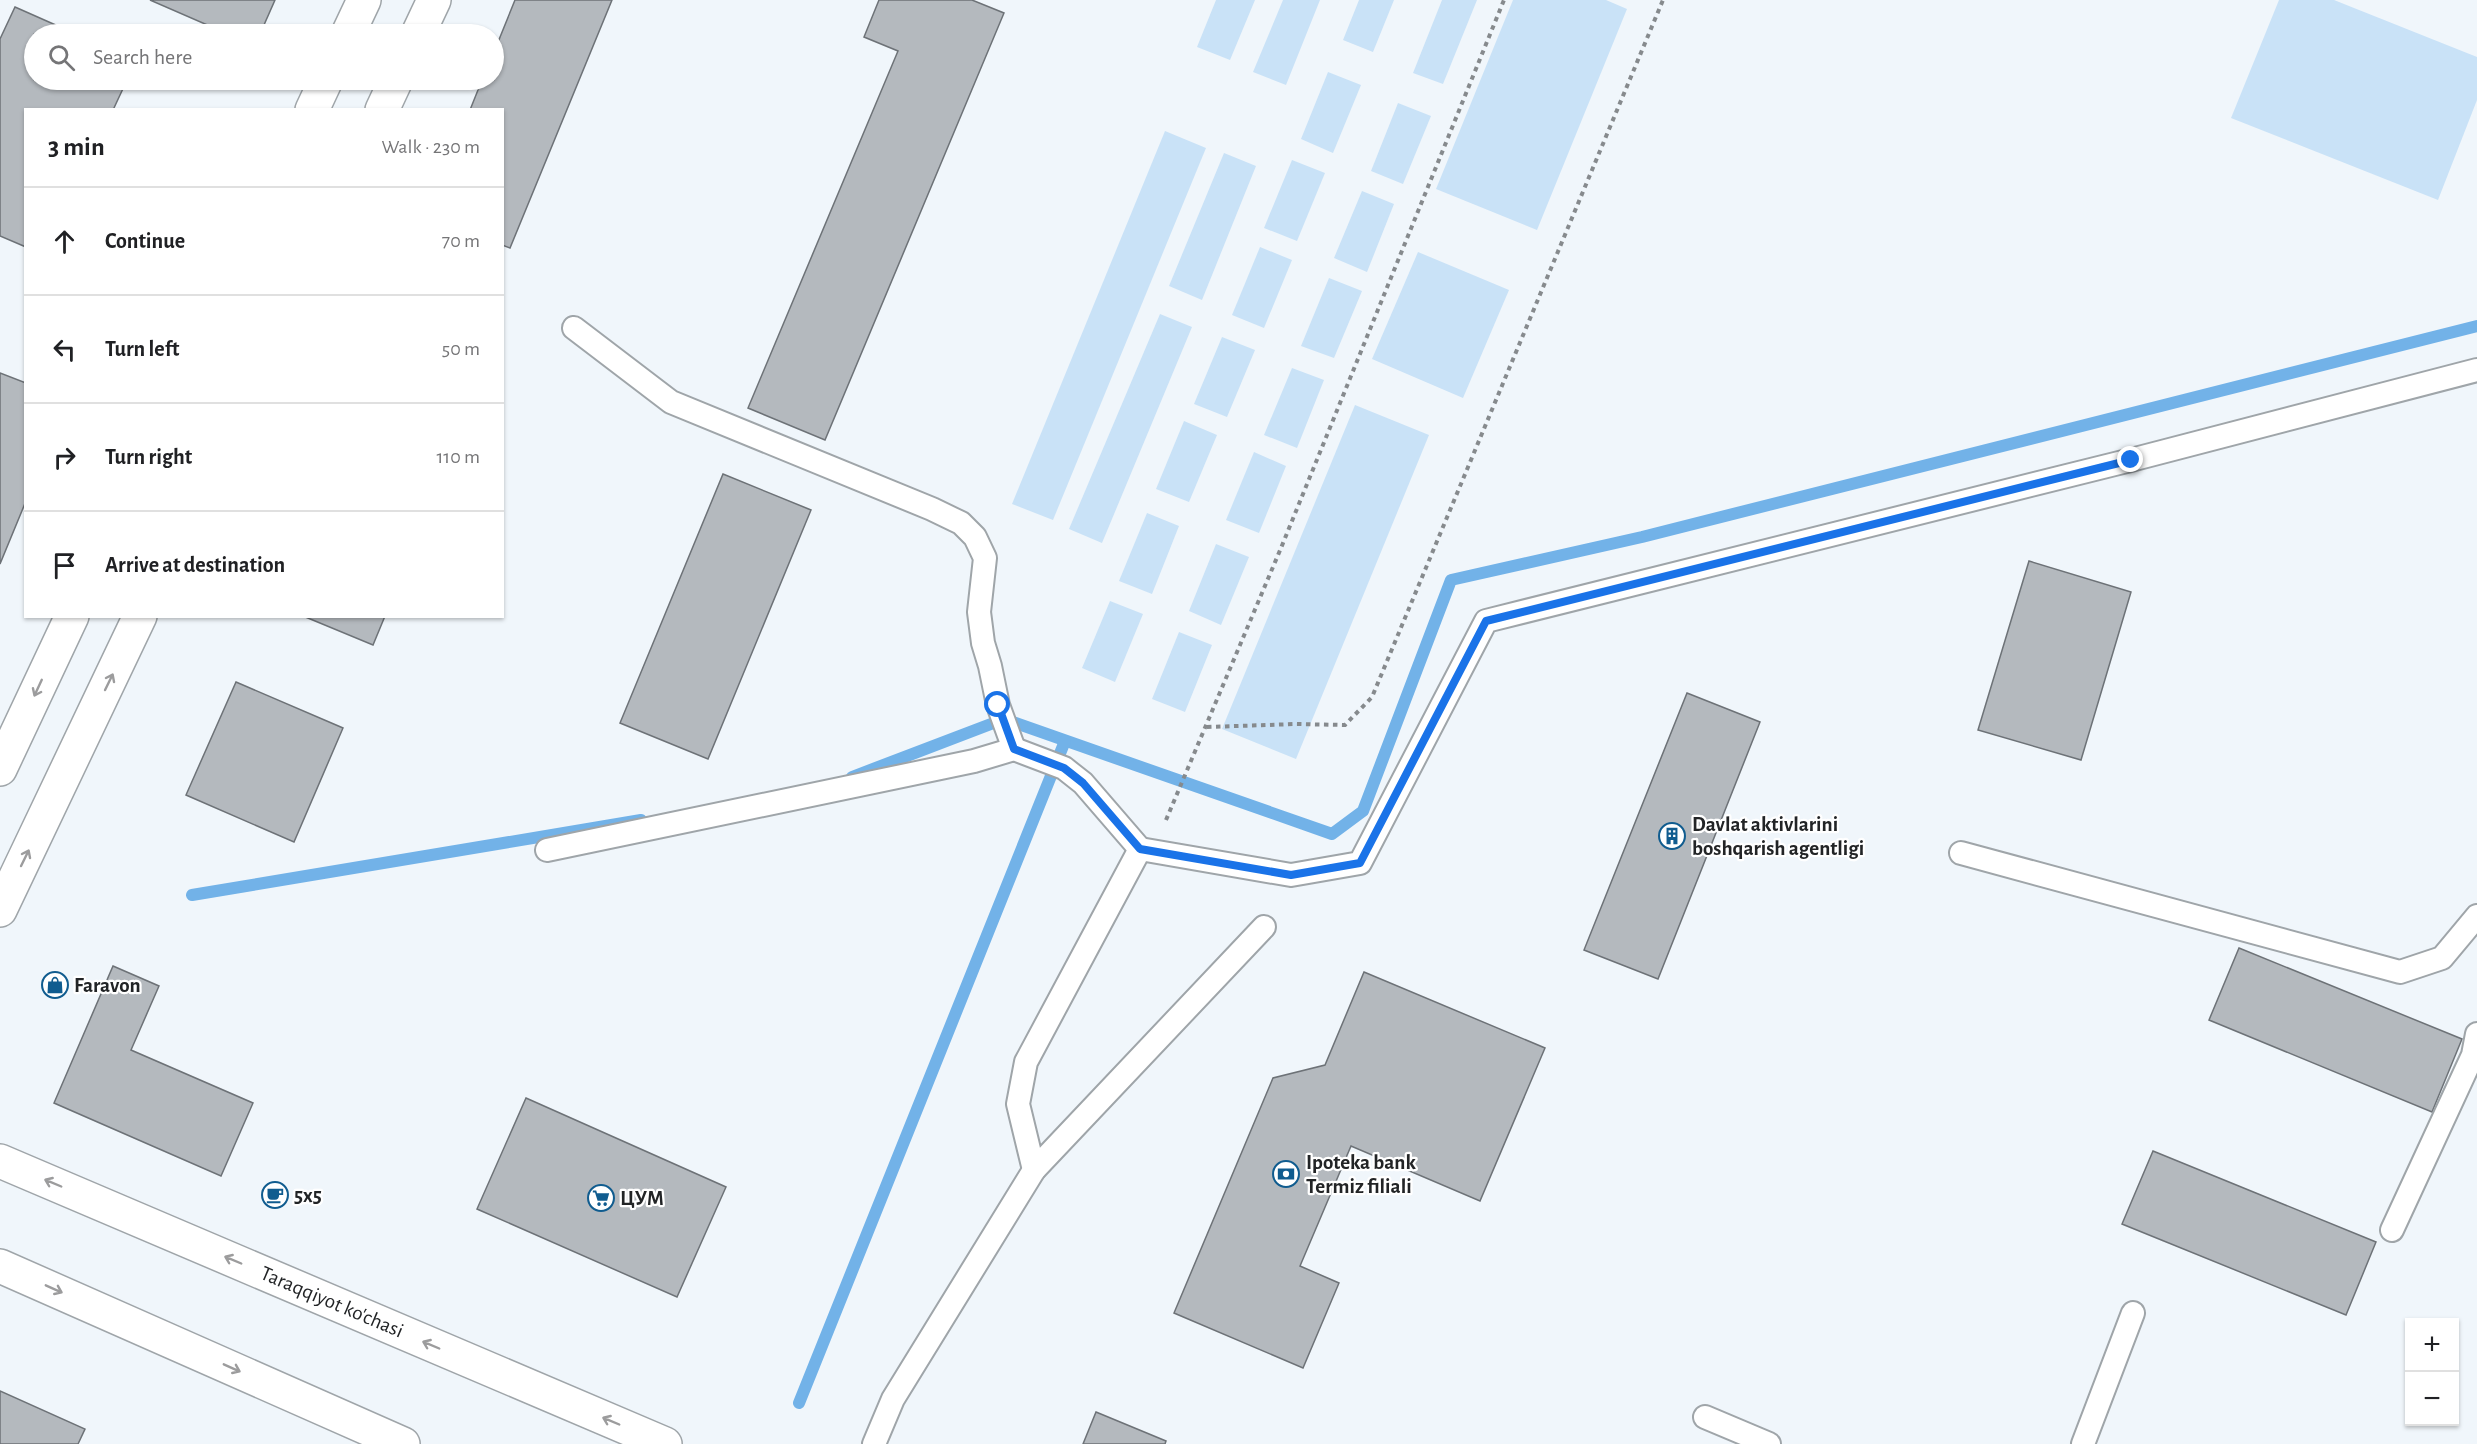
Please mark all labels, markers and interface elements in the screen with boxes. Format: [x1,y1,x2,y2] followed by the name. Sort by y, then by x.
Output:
[24,24,504,90] search box
[45,41,78,74] icon: search
[93,46,192,68] text: Search here
[48,134,105,160] text: 3 min
[382,137,480,157] text: Walk · 230 m
[48,225,81,258] icon: ahead
[105,230,185,252] text: Continue
[442,231,480,251] text: 70 m
[48,333,81,366] icon: left
[105,338,179,360] text: Turn left
[442,339,480,359] text: 50 m
[48,441,81,474] icon: right
[105,446,192,468] text: Turn right
[2117,446,2143,472] route end
[436,447,480,467] text: 110 m
[48,549,81,582] icon: arrive
[105,554,285,576] text: Arrive at destination
[104,673,116,691] one-way arrow
[32,679,44,697] one-way arrow
[984,691,1010,717] route start
[1692,814,1864,859] place label: Davlat aktivlarini boshqarish agentligi
[1657,821,1687,851] building icon: Davlat aktivlarini boshqarish agentligi
[20,849,32,867] one-way arrow
[40,970,70,1000] shop icon: Faravon
[74,975,141,996] place label: Faravon
[1306,1152,1416,1197] place label: Ipoteka bank Termiz filiali
[1271,1159,1301,1189] bank icon: Ipoteka bank Termiz filiali
[45,1177,63,1188] one-way arrow
[260,1180,290,1210] cafe icon: 5x5
[586,1183,616,1213] supermarket icon: ЦУМ
[294,1185,322,1206] place label: 5x5
[620,1188,664,1209] place label: ЦУМ
[224,1254,242,1265] one-way arrow
[257,1262,407,1342] street label: Taraqqiyot ko'chasi
[44,1284,62,1296] one-way arrow
[2405,1318,2459,1426] map controls
[2405,1318,2459,1372] button: +
[423,1338,441,1350] one-way arrow
[222,1363,240,1374] one-way arrow
[2405,1372,2459,1426] button: −
[602,1415,620,1426] one-way arrow

